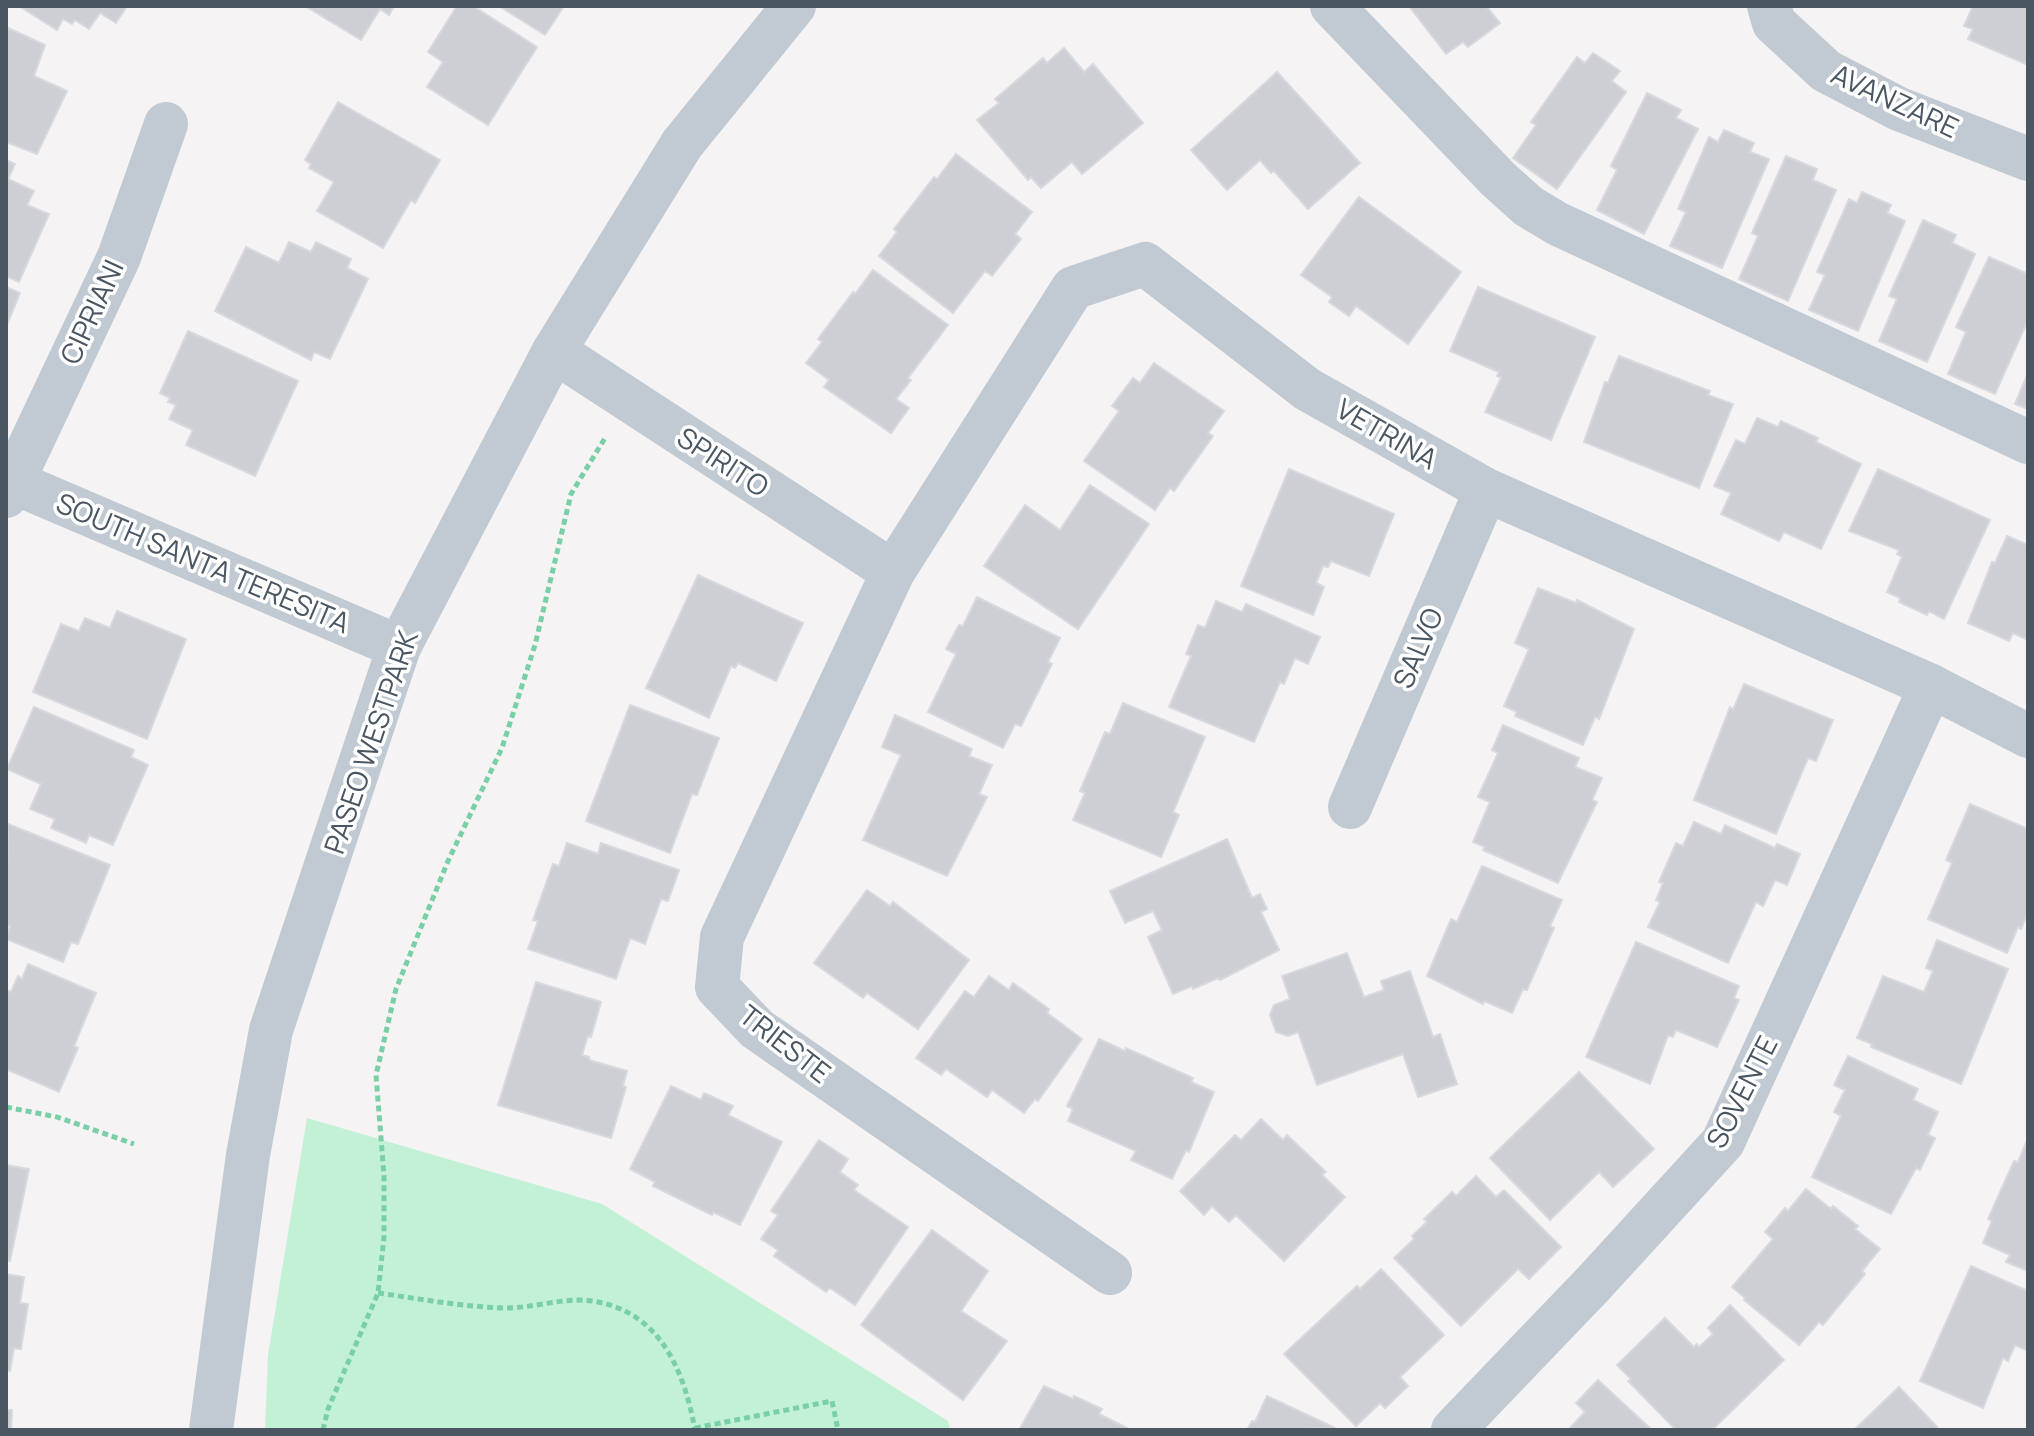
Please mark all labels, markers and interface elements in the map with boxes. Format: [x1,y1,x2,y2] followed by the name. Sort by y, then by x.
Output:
[1826,54,1965,146] street label: AVANZARE
[50,253,132,370] street label: CIPRIANI
[1330,389,1445,477] street label: VETRINA
[670,417,777,505] street label: SPIRITO
[51,483,356,641] street label: SOUTH SANTA TERESITA
[1383,602,1451,694] street label: SALVO
[314,625,426,858] street label: PASEO WESTPARK
[732,996,839,1091] street label: TRIESTE
[1697,1029,1786,1154] street label: SOVENTE

